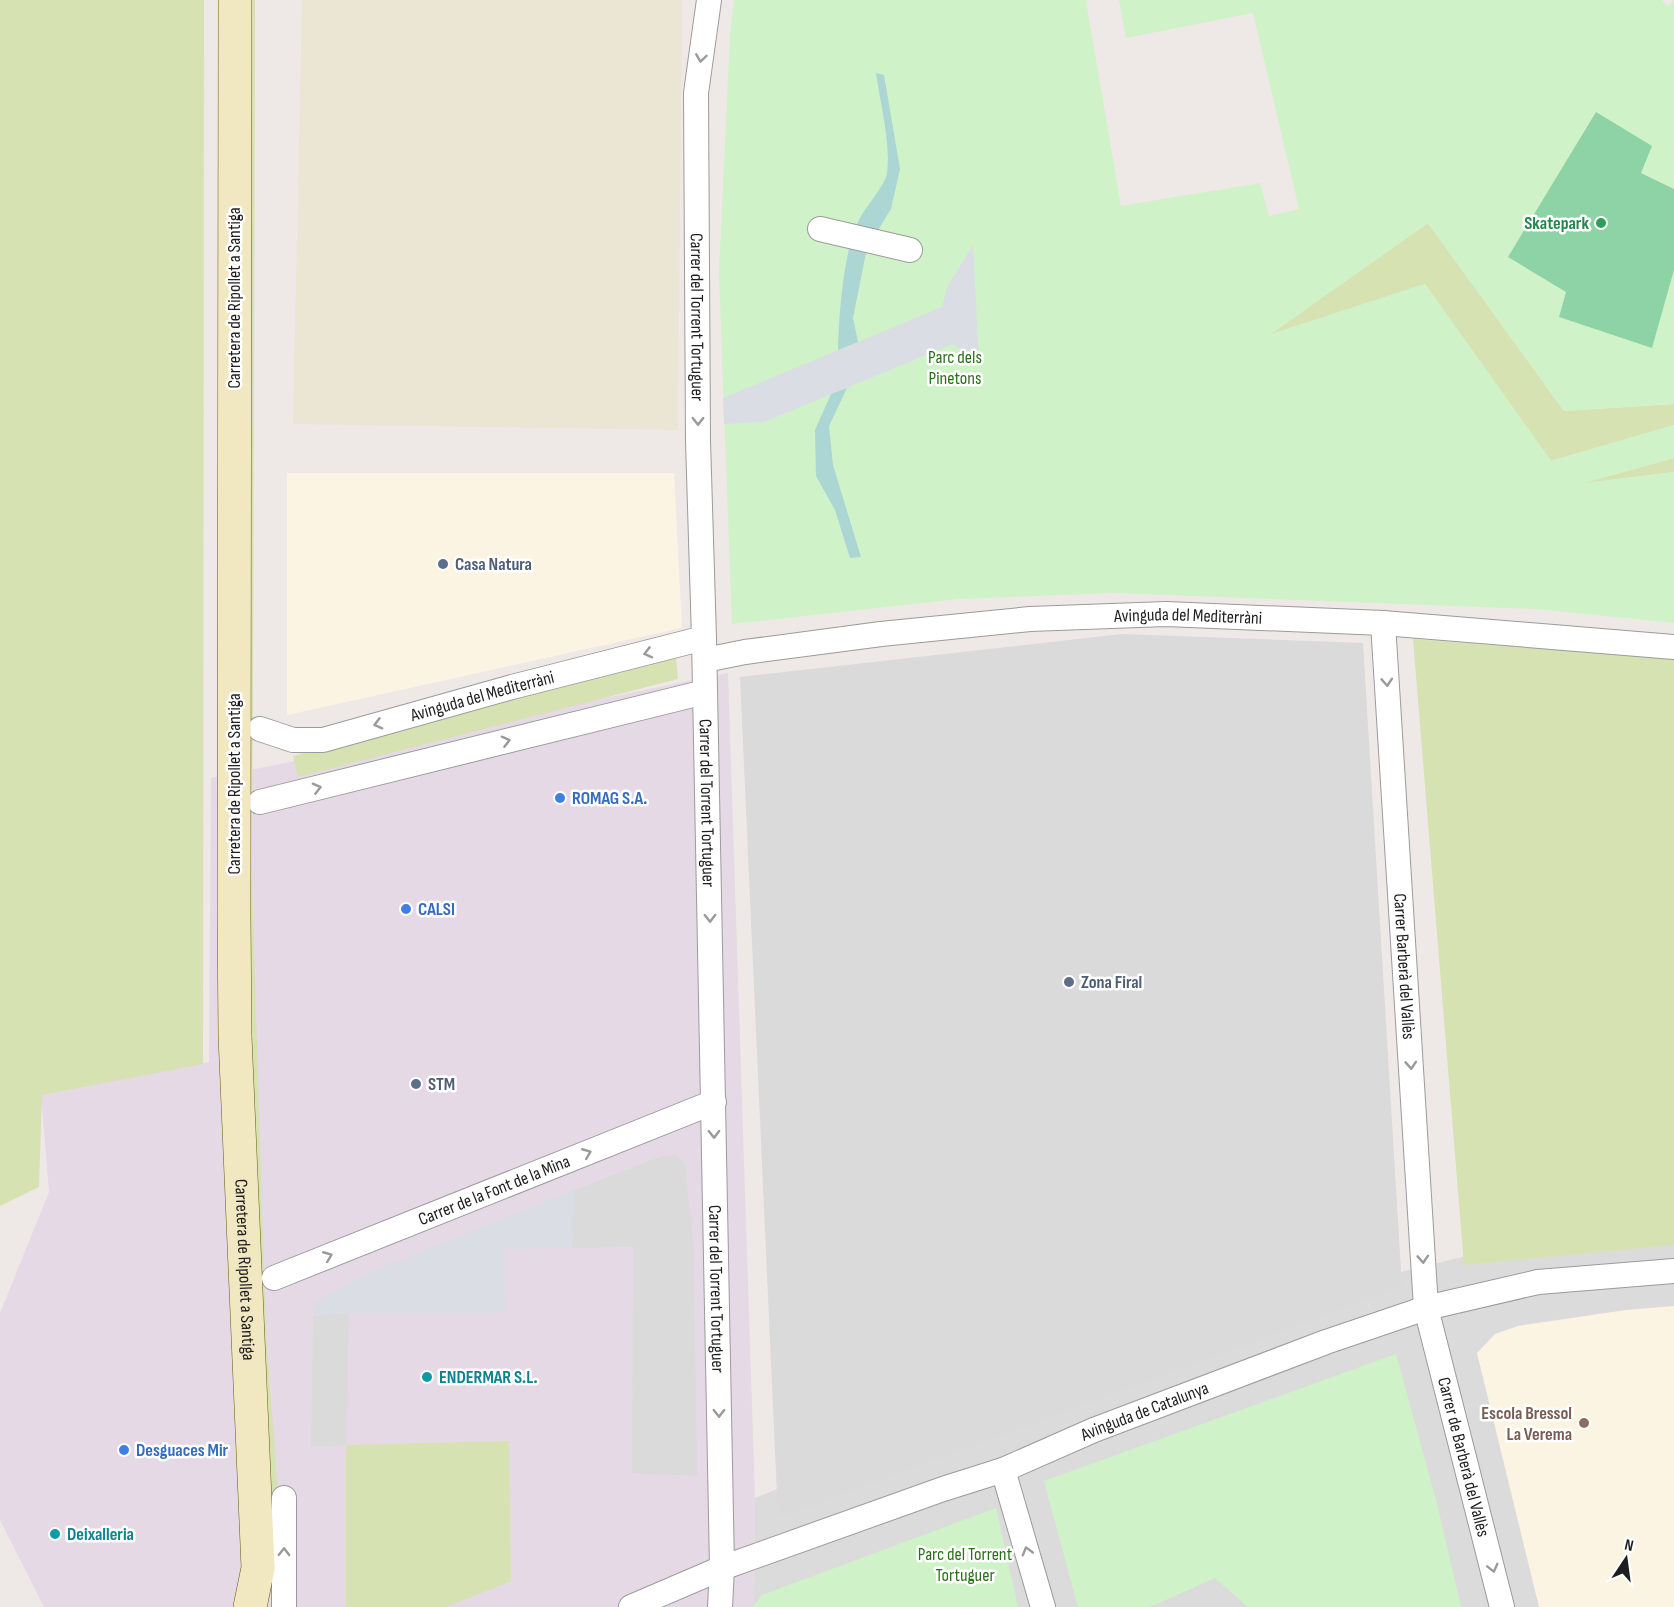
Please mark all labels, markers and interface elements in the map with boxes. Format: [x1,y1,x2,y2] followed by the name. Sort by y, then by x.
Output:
[695,53,708,63] one-way arrow
[224,207,245,389] street label: Carretera de Ripollet a Santiga
[1524,213,1589,234] place label: Skatepark
[1594,216,1608,230] marker: Skatepark
[686,233,708,401] street label: Carrer del Torrent Tortuguer
[928,347,982,389] park label: Parc dels Pinetons
[692,416,704,425] one-way arrow
[455,554,532,575] place label: Casa Natura
[436,557,450,571] marker: Casa Natura
[1113,603,1263,628] street label: Avinguda del Mediterràni
[643,645,653,658] one-way arrow
[407,666,556,726] street label: Avinguda del Mediterràni
[1380,677,1393,686] one-way arrow
[224,693,245,875] street label: Carretera de Ripollet a Santiga
[373,717,383,730] one-way arrow
[695,719,719,887] street label: Carrer del Torrent Tortuguer
[501,736,511,749] one-way arrow
[312,782,322,795] one-way arrow
[572,788,647,809] place label: ROMAG S.A.
[553,791,567,805] marker: ROMAG S.A.
[1389,893,1420,1040] street label: Carrer Barberà del Vallès
[418,899,455,920] place label: CALSI
[399,902,413,916] marker: CALSI
[704,914,716,923] one-way arrow
[1081,972,1142,993] place label: Zona Firal
[1062,975,1076,989] marker: Zona Firal
[1404,1060,1417,1069] one-way arrow
[428,1074,455,1095] place label: STM
[409,1077,423,1091] marker: STM
[708,1130,720,1139] one-way arrow
[581,1148,592,1160] one-way arrow
[415,1150,573,1230] street label: Carrer de la Font de la Mina
[231,1179,260,1361] street label: Carretera de Ripollet a Santiga
[704,1205,729,1373] street label: Carrer del Torrent Tortuguer
[323,1251,333,1264] one-way arrow
[1416,1255,1429,1264] one-way arrow
[439,1367,538,1388] place label: ENDERMAR S.L.
[420,1370,434,1384] marker: ENDERMAR S.L.
[1433,1375,1494,1539] street label: Carrer de Barberà del Vallès
[1076,1377,1211,1445] street label: Avinguda de Catalunya
[1481,1403,1572,1445] place label: Escola Bressol La Verema
[713,1409,725,1418] one-way arrow
[1577,1416,1591,1430] marker: Escola Bressol La Verema
[136,1440,229,1461] place label: Desguaces Mir
[117,1443,131,1457] marker: Desguaces Mir
[67,1524,134,1545] place label: Deixalleria
[48,1527,62,1541] marker: Deixalleria
[1596,1529,1656,1589] north arrow
[1623,1536,1635,1556] text: N
[918,1544,1013,1586] park label: Parc del Torrent Tortuguer
[1022,1546,1034,1557] one-way arrow
[278,1548,290,1557] one-way arrow
[1485,1563,1498,1573] one-way arrow

